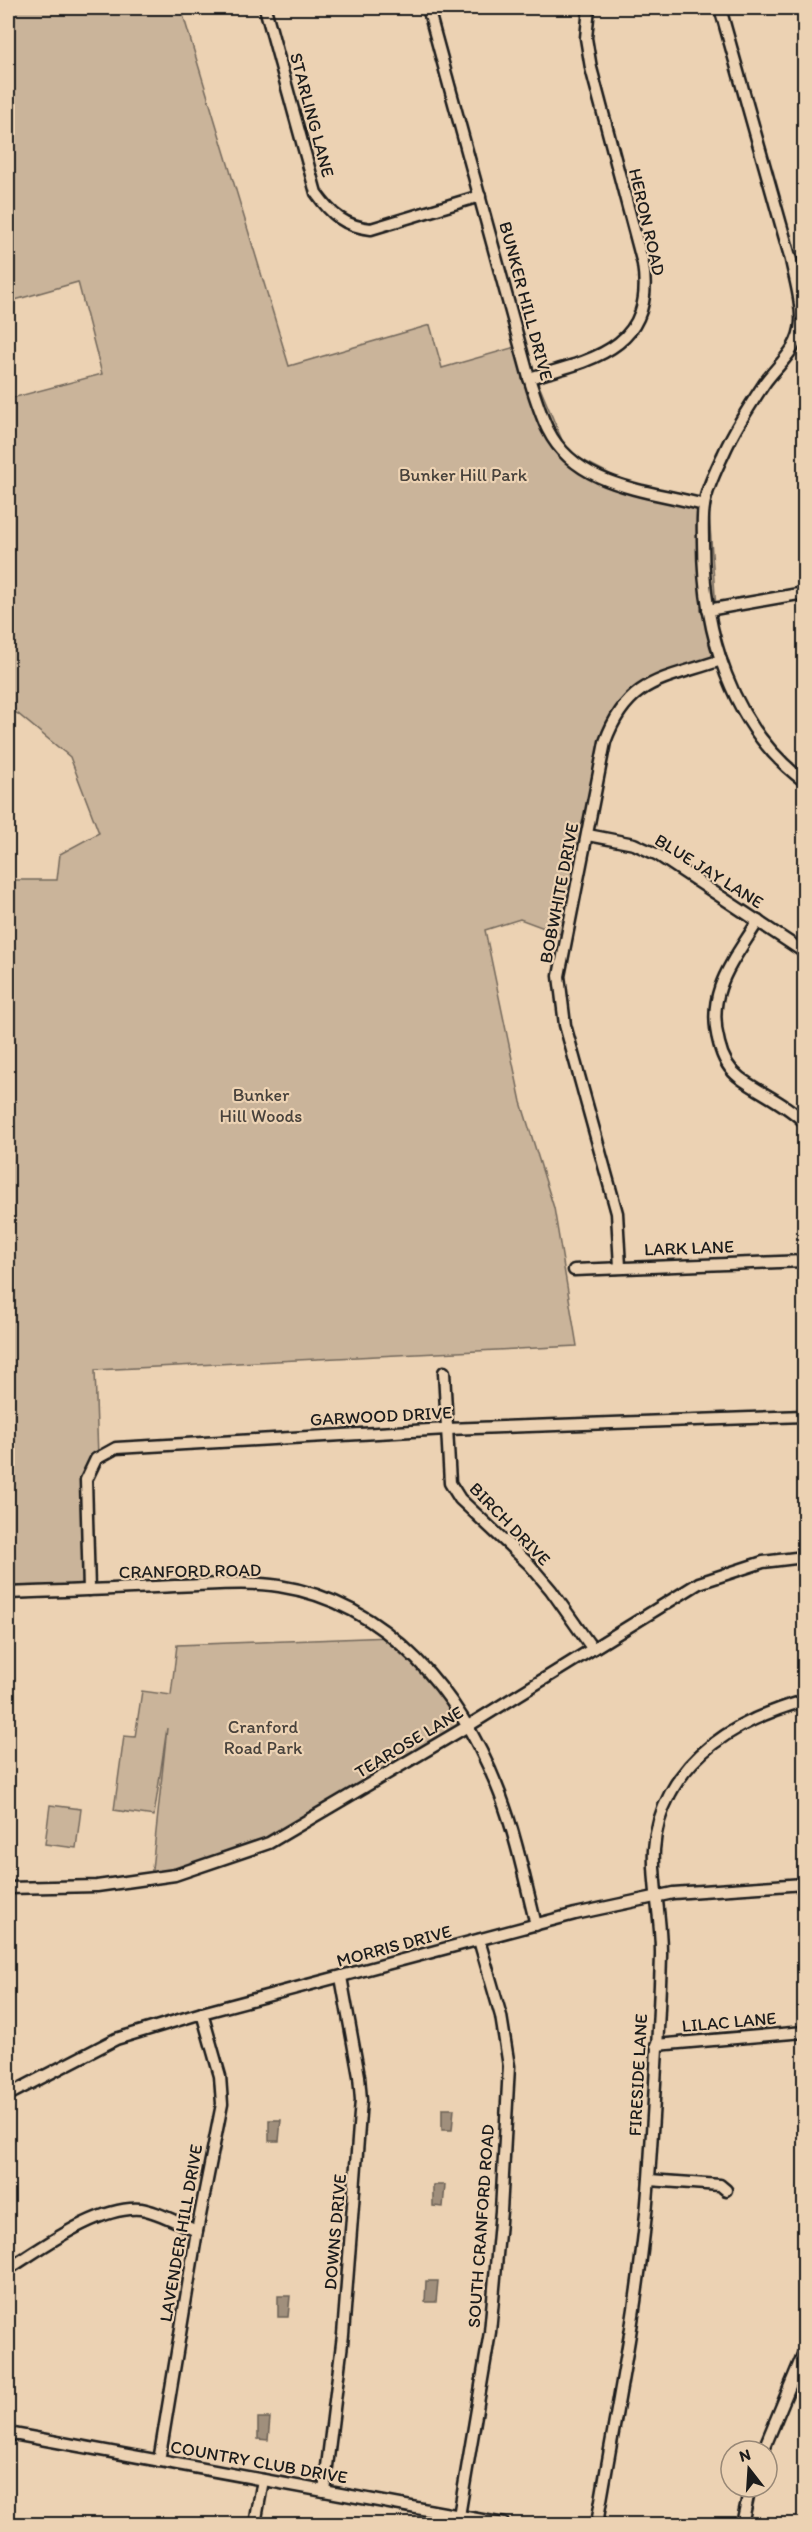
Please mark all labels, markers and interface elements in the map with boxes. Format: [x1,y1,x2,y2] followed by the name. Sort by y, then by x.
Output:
[285,50,339,180] street label: STARLING LANE
[624,166,670,278] street label: HERON ROAD
[494,219,558,383] street label: BUNKER HILL DRIVE
[399,464,528,486] park label: Bunker Hill Park
[535,821,583,965] street label: BOBWHITE DRIVE
[650,829,768,913] street label: BLUE JAY LANE
[220,1084,302,1127] park label: Bunker Hill Woods
[644,1235,734,1261] street label: LARK LANE
[309,1401,453,1431] street label: GARWOOD DRIVE
[465,1478,555,1570] street label: BIRCH DRIVE
[119,1559,261,1583] street label: CRANFORD ROAD
[351,1701,467,1783] street label: TEAROSE LANE
[224,1716,303,1759] park label: Cranford Road Park
[334,1920,454,1972] street label: MORRIS DRIVE
[681,2007,777,2037] street label: LILAC LANE
[624,2013,652,2137] street label: FIRESIDE LANE
[463,2123,499,2329] street label: SOUTH CRANFORD ROAD
[155,2142,207,2324] street label: LAVENDER HILL DRIVE
[319,2173,351,2291] street label: DOWNS DRIVE
[169,2436,349,2488] street label: COUNTRY CLUB DRIVE
[719,2439,779,2499] north arrow
[737,2444,753,2466] text: N

